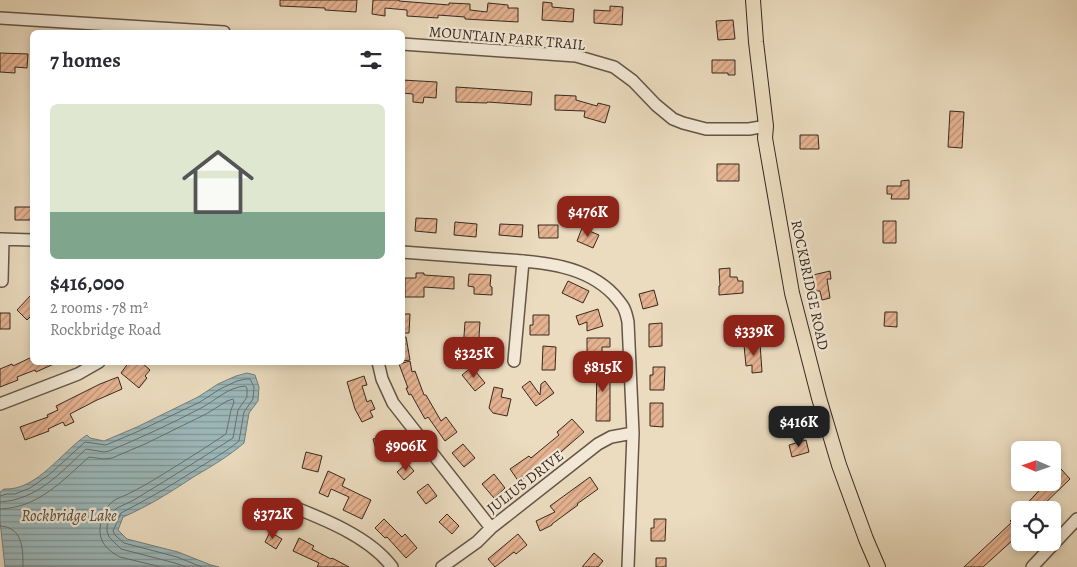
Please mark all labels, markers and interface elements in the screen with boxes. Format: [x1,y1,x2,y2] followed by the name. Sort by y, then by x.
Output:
[428,21,586,55] street label: MOUNTAIN PARK TRAIL
[50,46,121,74] text: 7 homes
[357,46,385,74] icon: filters
[173,137,263,227] icon: home
[553,196,623,238] pin: $476K
[568,201,608,223] text: $476K
[786,218,834,352] street label: ROCKBRIDGE ROAD
[50,269,124,297] text: $416,000
[50,297,148,319] text: 2 rooms · 78 m²
[719,314,789,357] pin: $339K
[50,319,161,341] text: Rockbridge Road
[734,320,774,342] text: $339K
[439,336,509,379] pin: $325K
[454,342,494,364] text: $325K
[568,350,638,393] pin: $815K
[584,356,622,378] text: $815K
[764,406,834,448] pin: $416K
[780,411,818,433] text: $416K
[371,430,441,472] pin: $906K
[386,435,426,457] text: $906K
[1011,441,1061,491] north arrow
[1011,441,1061,551] map controls
[483,446,567,518] street label: JULIUS DRIVE
[238,498,308,540] pin: $372K
[1011,501,1061,551] button: locate
[253,503,293,525] text: $372K
[21,505,117,527] water label: Rockbridge Lake

